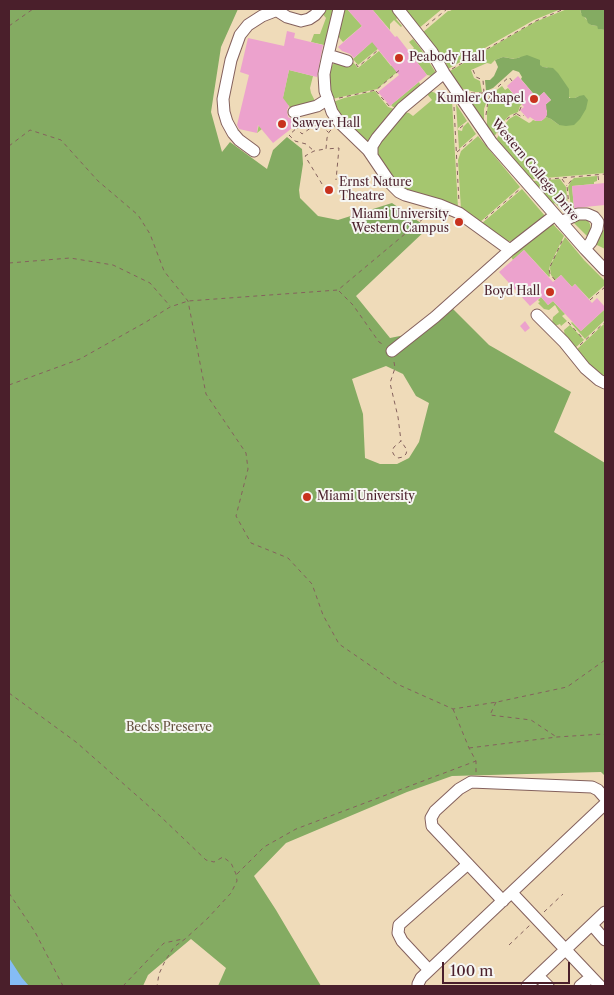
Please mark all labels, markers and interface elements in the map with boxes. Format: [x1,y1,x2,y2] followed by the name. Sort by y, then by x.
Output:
[409,51,485,65] place label: Peabody Hall
[393,52,405,64] marker: Peabody Hall
[437,92,524,106] place label: Kumler Chapel
[528,93,540,105] marker: Kumler Chapel
[488,116,582,224] street label: Western College Drive
[292,117,360,131] place label: Sawyer Hall
[276,118,288,130] marker: Sawyer Hall
[339,176,412,204] place label: Ernst Nature Theatre
[323,184,335,196] marker: Ernst Nature Theatre
[351,208,449,236] place label: Miami University Western Campus
[453,216,465,228] marker: Miami University Western Campus
[484,285,540,299] place label: Boyd Hall
[544,286,556,298] marker: Boyd Hall
[317,490,415,504] place label: Miami University
[301,491,313,503] marker: Miami University
[126,721,212,735] park label: Becks Preserve
[444,952,572,984] scale bar
[450,961,493,980] text: 100 m

